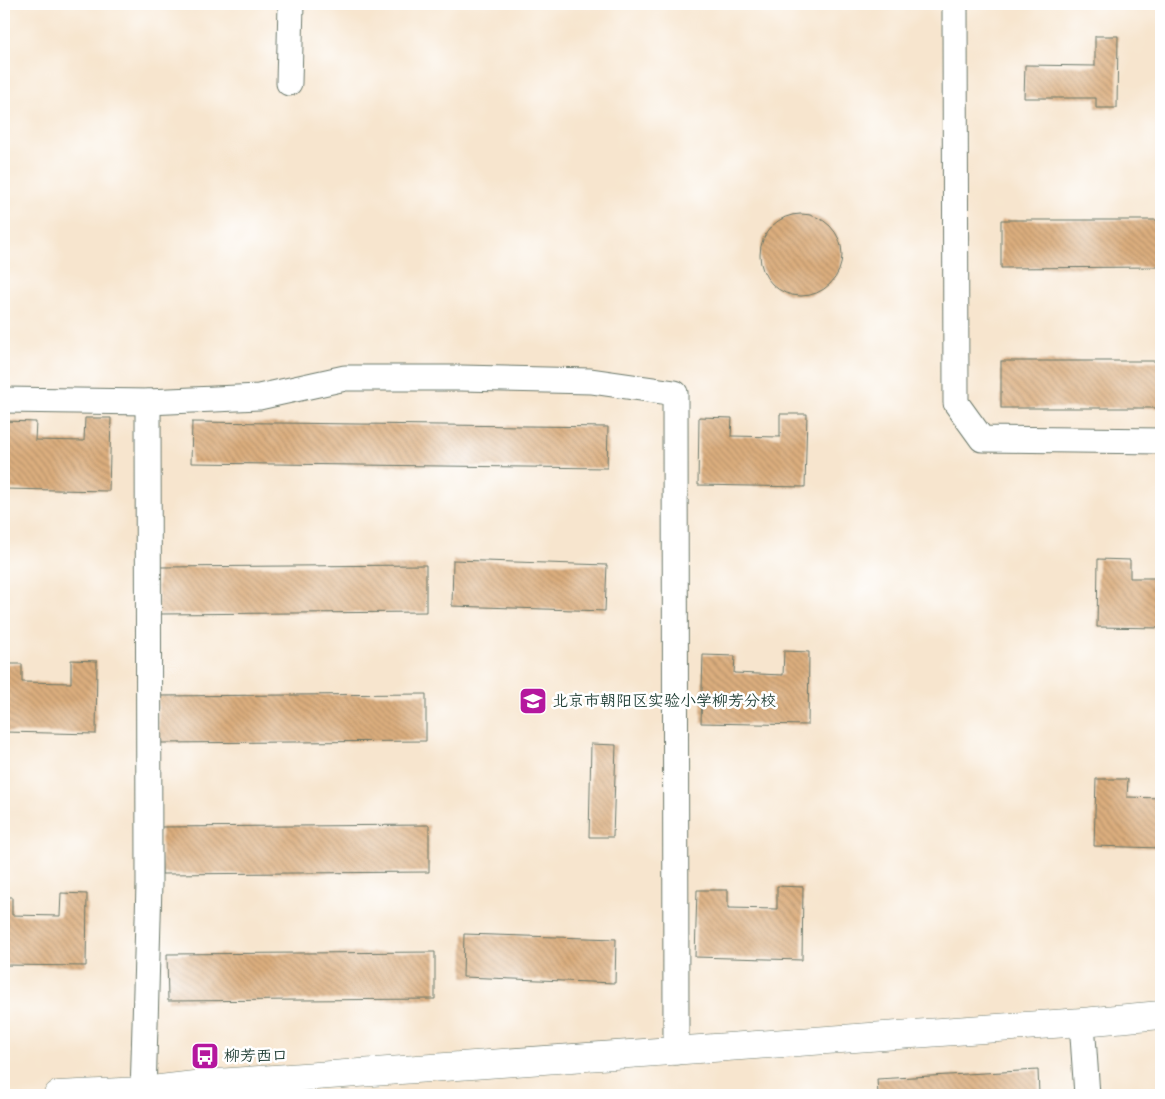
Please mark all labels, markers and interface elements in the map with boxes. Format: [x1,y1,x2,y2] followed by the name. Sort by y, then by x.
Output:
[518,686,548,716] school or university icon: 北京市朝阳区实验小学柳芳分校
[552,690,776,712] place label: 北京市朝阳区实验小学柳芳分校
[190,1041,220,1071] bus stop icon: 柳芳西口
[224,1045,288,1067] place label: 柳芳西口

